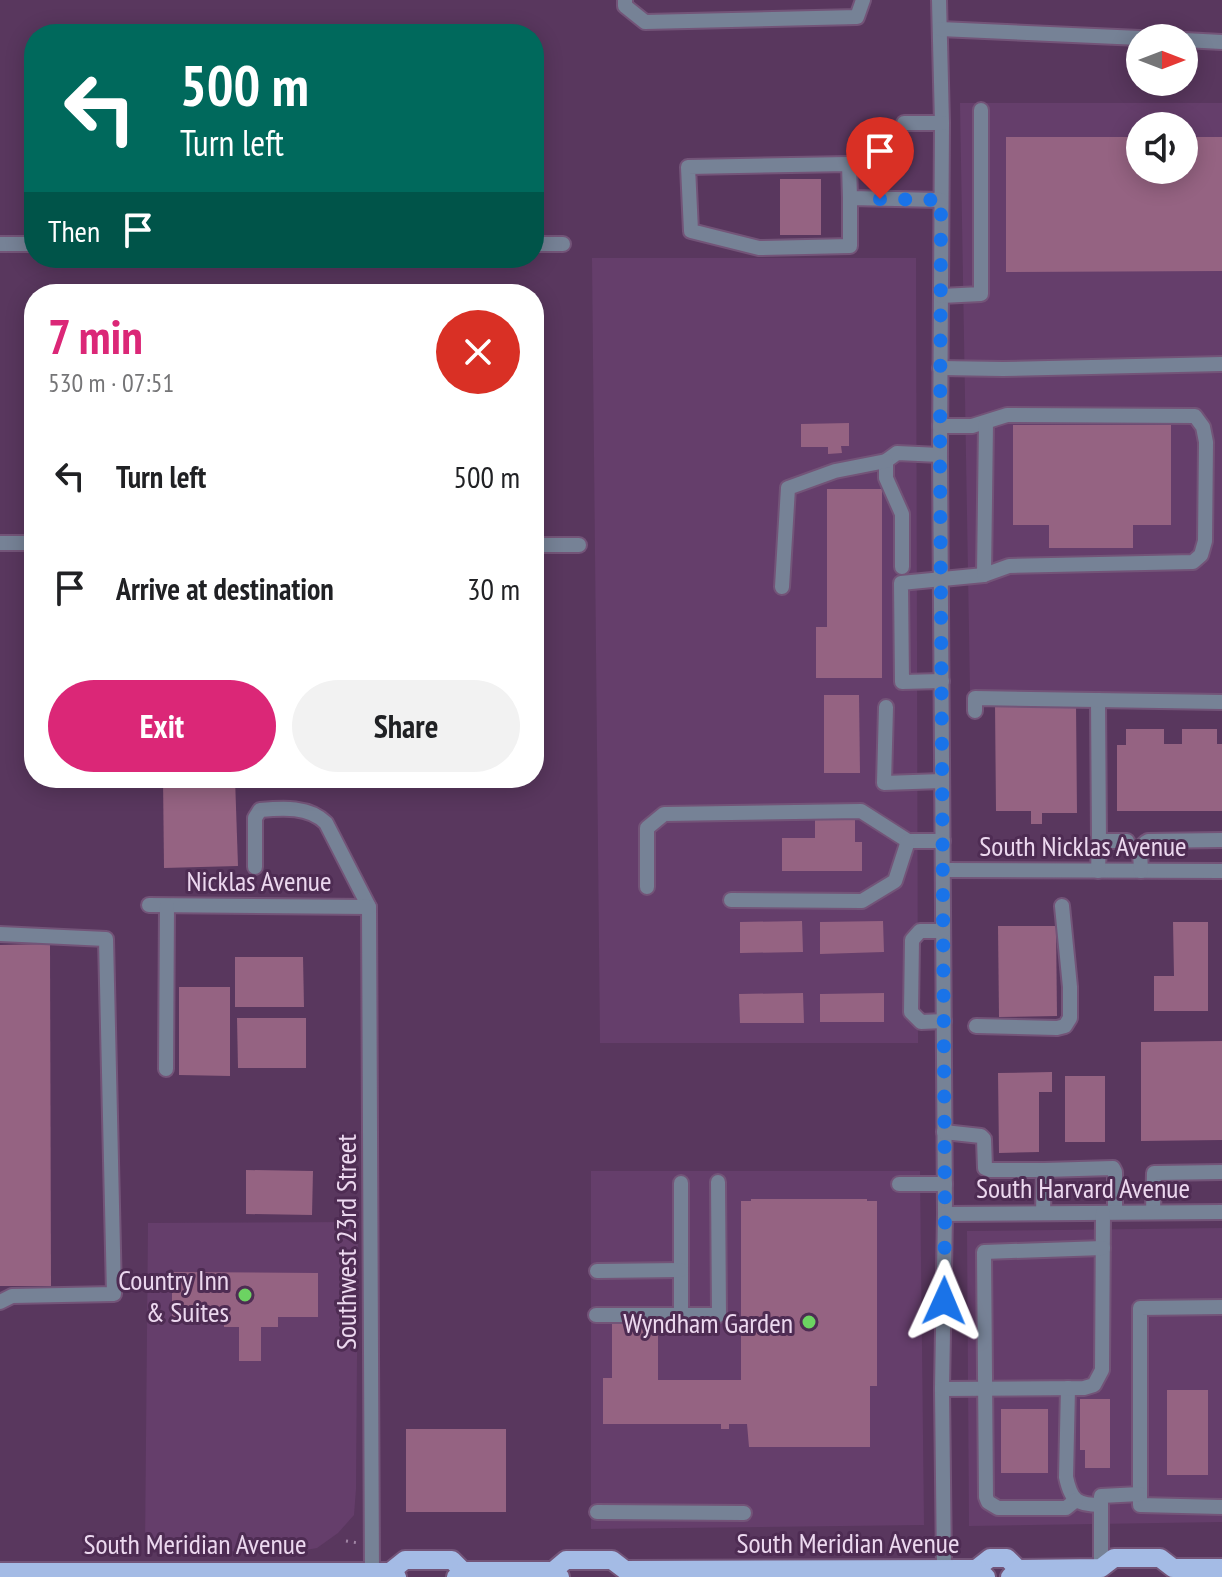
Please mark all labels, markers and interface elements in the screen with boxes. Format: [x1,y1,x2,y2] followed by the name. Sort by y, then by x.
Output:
[1126,24,1198,96] north arrow
[1126,24,1198,184] map controls
[180,49,309,121] text: 500 m
[48,56,152,160] icon: left
[1126,112,1198,184] button: sound
[846,117,914,199] pin
[180,119,284,166] text: Turn left
[858,129,902,173] icon: arrive
[116,208,160,252] icon: arrive
[48,211,100,250] text: Then
[48,305,143,367] text: 7 min
[436,310,520,394] button: close
[48,366,174,399] text: 530 m · 07:51
[48,454,92,498] icon: left
[116,457,206,496] text: Turn left
[454,457,520,496] text: 500 m
[48,566,92,610] icon: arrive
[116,569,334,608] text: Arrive at destination
[467,569,520,608] text: 30 m
[48,680,276,772] button: Exit
[292,680,520,772] button: Share
[979,827,1187,864] street label: South Nicklas Avenue
[186,862,332,899] street label: Nicklas Avenue
[327,1134,364,1350] street label: Southwest 23rd Street
[976,1169,1190,1206] street label: South Harvard Avenue
[902,1259,986,1343] position arrow
[118,1261,229,1330] place label: Country Inn & Suites
[236,1286,254,1304] marker: Country Inn & Suites
[623,1304,793,1341] place label: Wyndham Garden
[800,1313,818,1331] marker: Wyndham Garden
[736,1524,960,1561] street label: South Meridian Avenue
[83,1525,307,1562] street label: South Meridian Avenue

